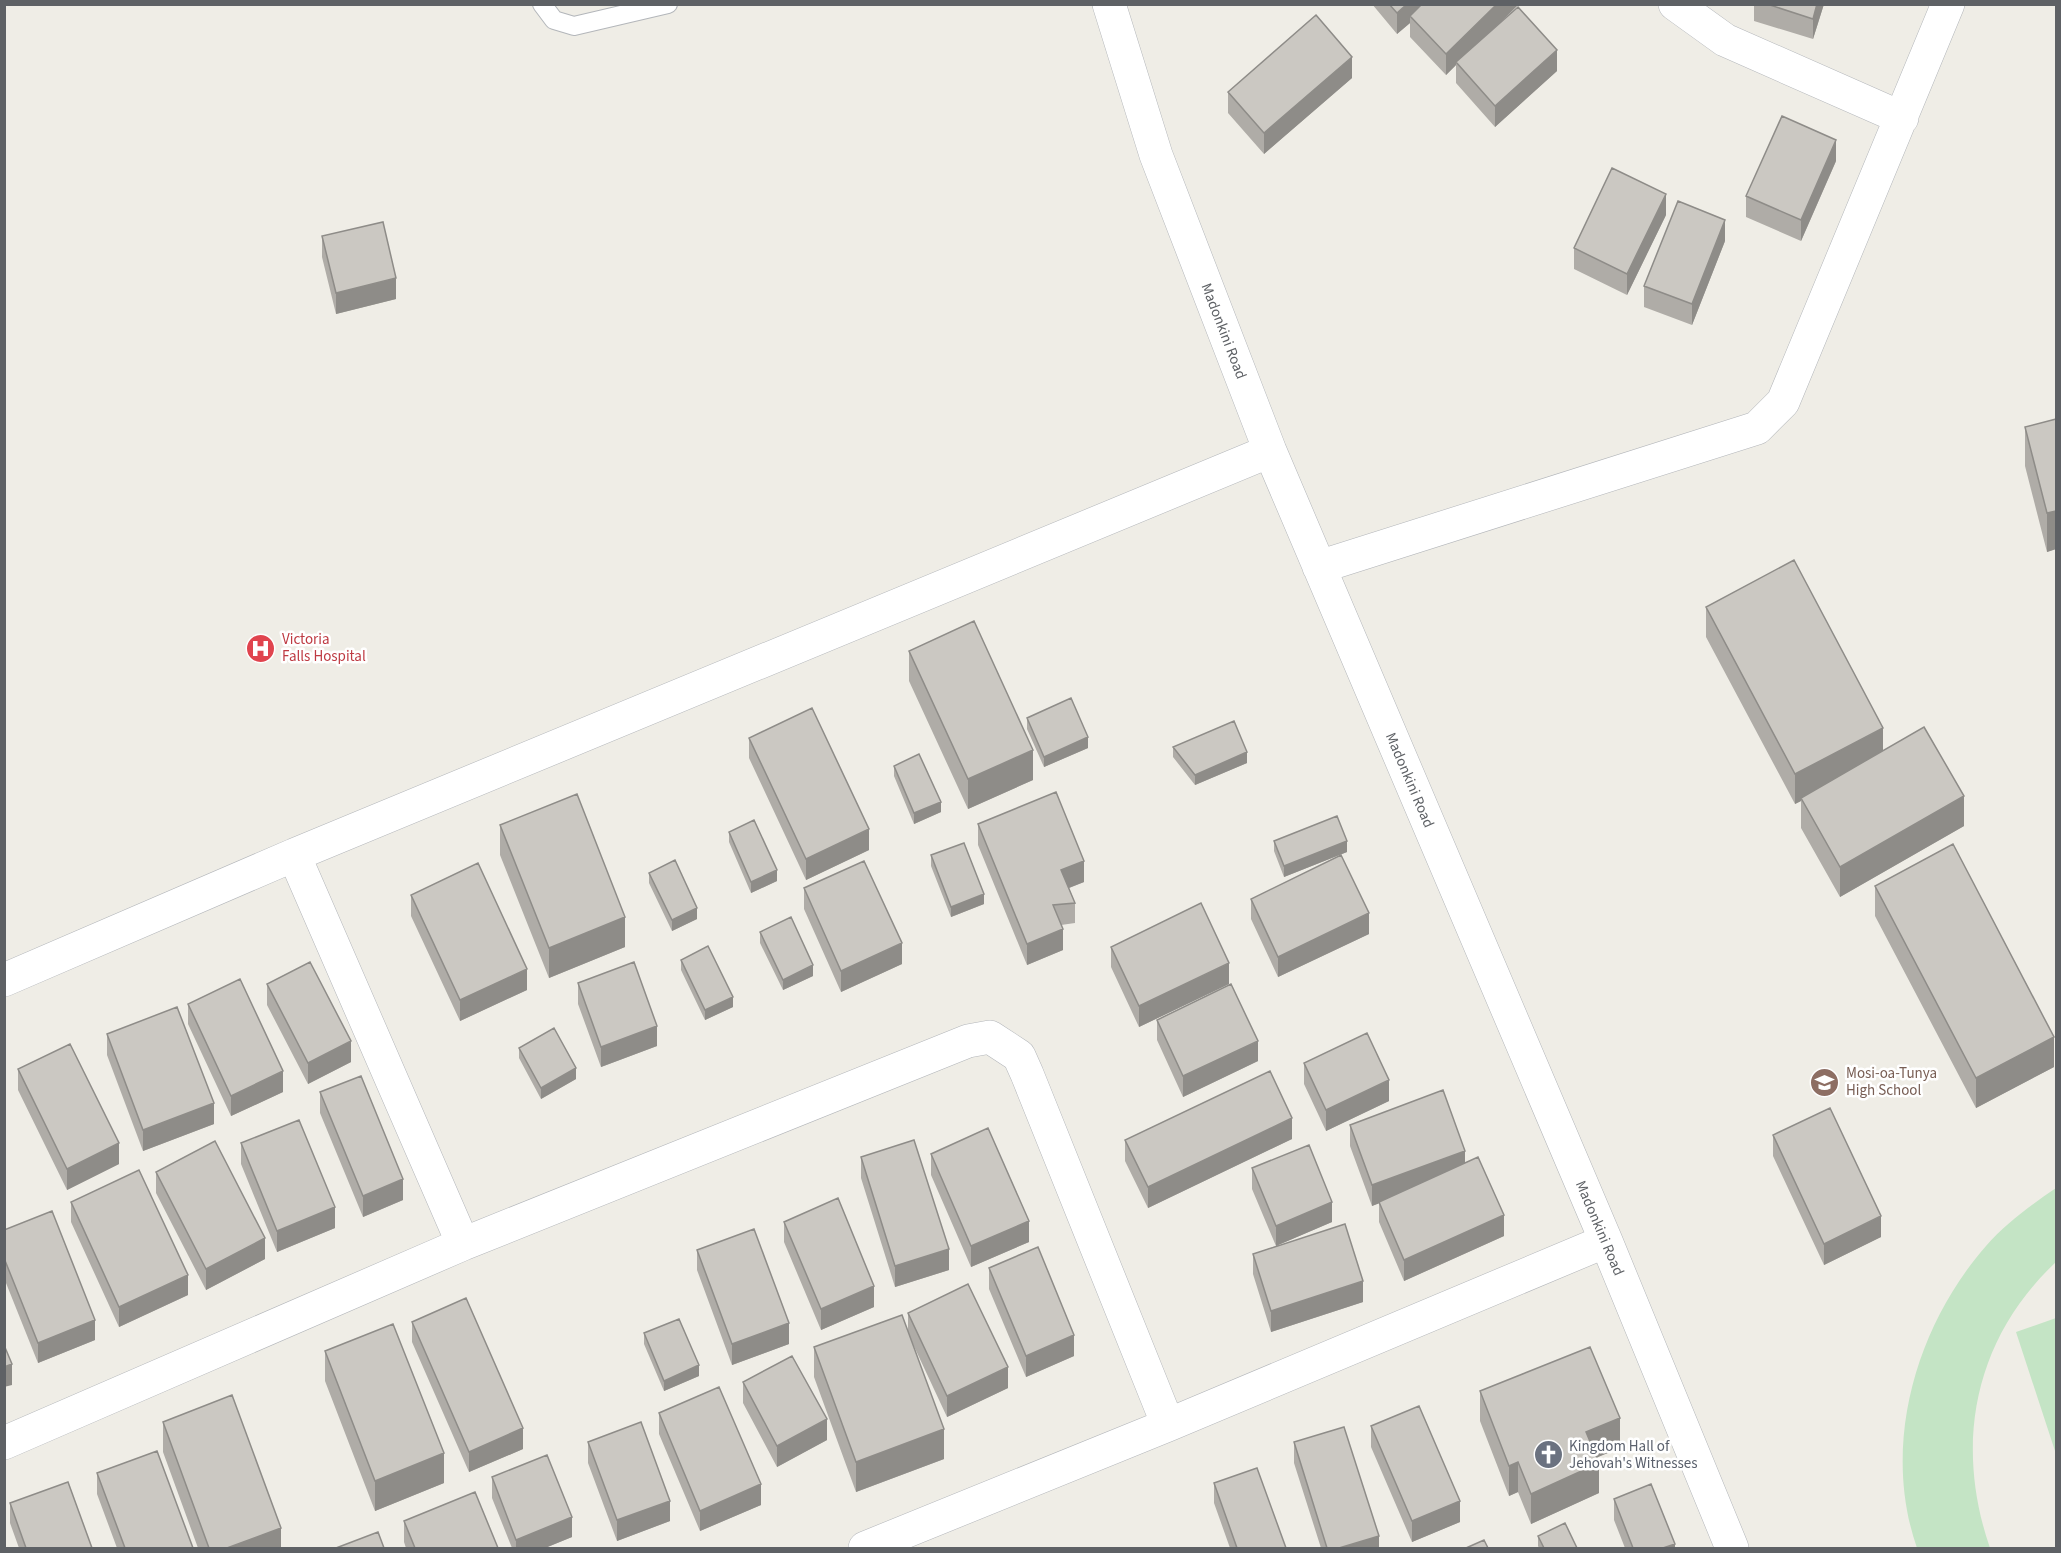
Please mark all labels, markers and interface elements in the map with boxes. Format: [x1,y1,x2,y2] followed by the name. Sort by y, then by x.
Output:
[1196,280,1251,382] street label: Madonkini Road
[282,629,366,667] place label: Victoria Falls Hospital
[245,632,277,664] hospital icon: Victoria Falls Hospital
[1380,729,1439,831] street label: Madonkini Road
[1846,1063,1937,1101] place label: Mosi-oa-Tunya High School
[1809,1066,1841,1098] school or university icon: Mosi-oa-Tunya High School
[1570,1177,1629,1279] street label: Madonkini Road
[1569,1436,1698,1474] place label: Kingdom Hall of Jehovah's Witnesses
[1532,1439,1564,1471] church icon: Kingdom Hall of Jehovah's Witnesses

